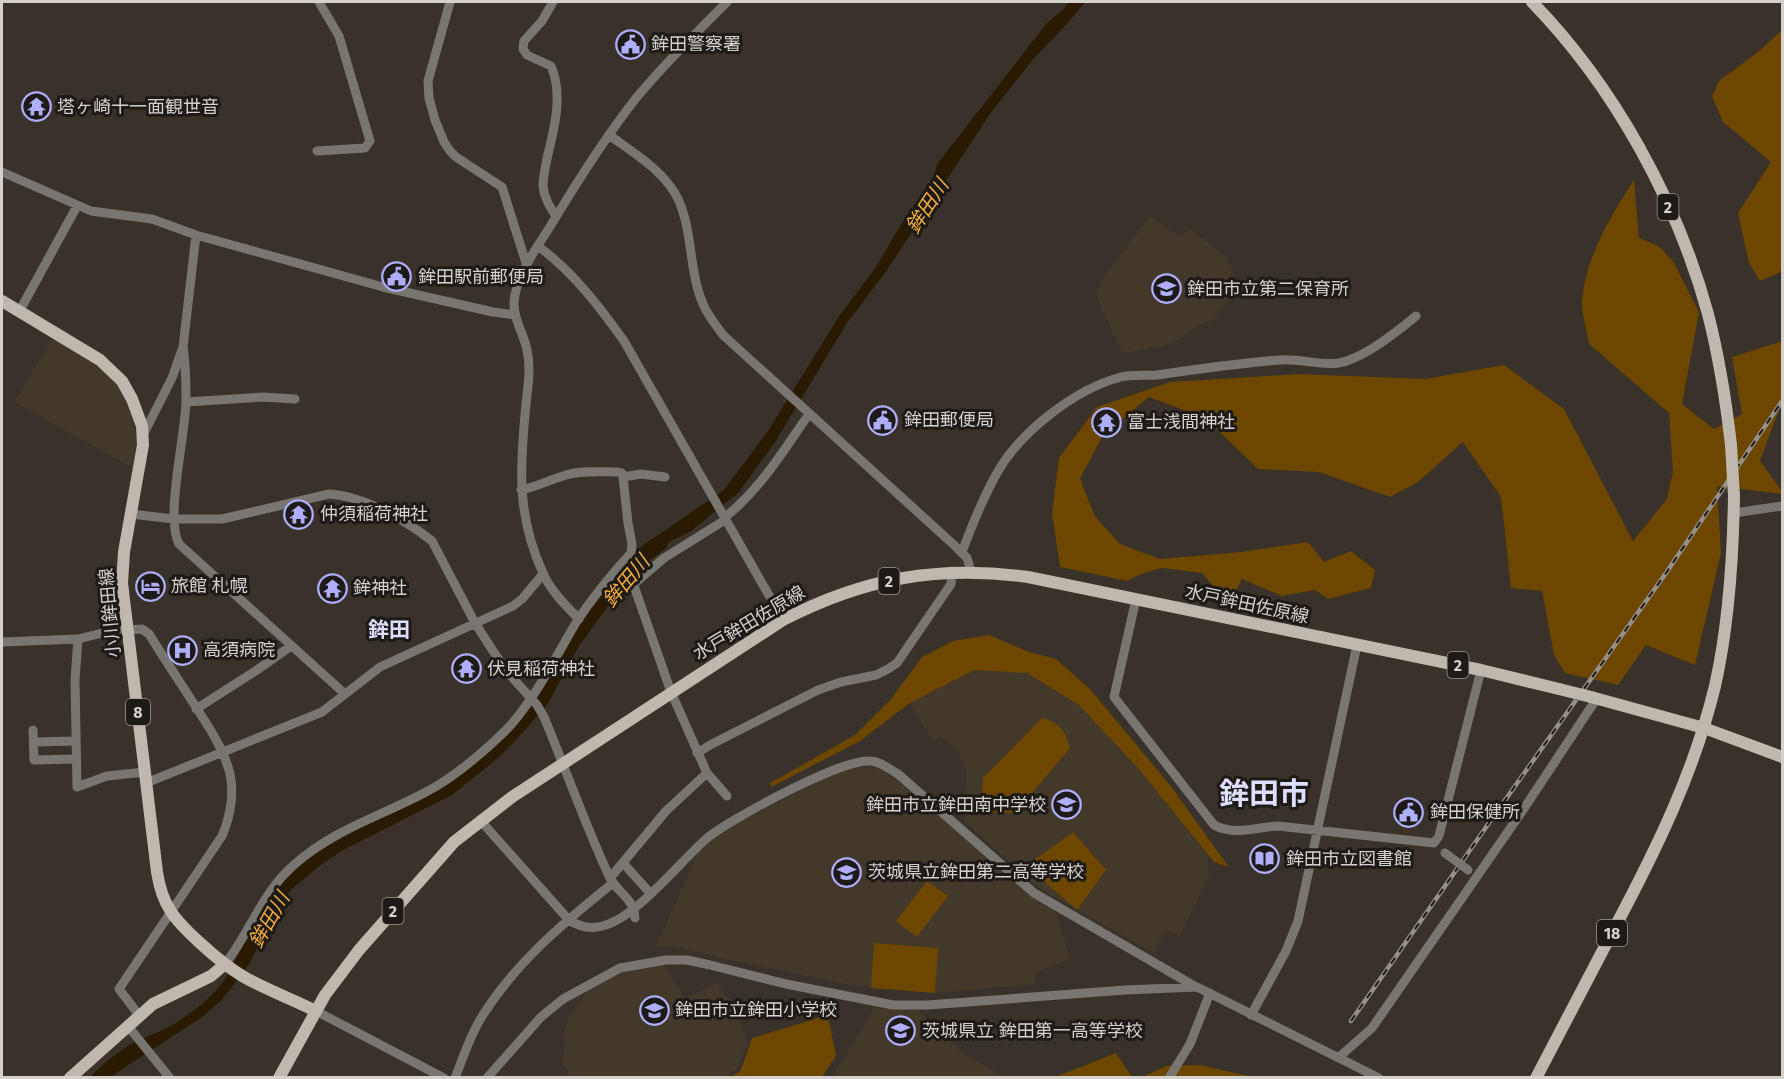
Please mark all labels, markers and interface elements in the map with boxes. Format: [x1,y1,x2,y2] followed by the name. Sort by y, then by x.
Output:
[614,28,646,60] public building icon: 鉾田警察署
[651,33,741,55] place label: 鉾田警察署
[20,91,52,123] temple icon: 塔ヶ崎十一面観世音
[57,96,219,118] place label: 塔ヶ崎十一面観世音
[901,173,954,238] water label: 鉾田川
[1658,194,1678,220] road number: 2
[381,261,413,293] public building icon: 鉾田駅前郵便局
[418,266,544,288] place label: 鉾田駅前郵便局
[1150,273,1182,305] school or university icon: 鉾田市立第二保育所
[1187,278,1349,300] place label: 鉾田市立第二保育所
[867,404,899,436] public building icon: 鉾田郵便局
[1090,406,1122,438] temple icon: 富士浅間神社
[904,409,994,431] place label: 鉾田郵便局
[1127,411,1235,433] place label: 富士浅間神社
[283,498,315,530] temple icon: 仲須稲荷神社
[320,503,428,525] place label: 仲須稲荷神社
[598,549,656,612] water label: 鉾田川
[95,567,125,659] street label: 小川鉾田線
[878,568,900,594] road number: 2
[134,570,166,602] hotel icon: 旅館 札幌
[316,572,348,604] temple icon: 鉾神社
[171,575,248,597] place label: 旅館 札幌
[353,577,407,599] place label: 鉾神社
[1183,580,1311,628] street label: 水戸鉾田佐原線
[689,581,809,665] street label: 水戸鉾田佐原線
[368,617,410,643] district label: 鉾田
[166,634,198,666] hospital icon: 高須病院
[203,639,275,661] place label: 高須病院
[1448,652,1468,678] road number: 2
[450,653,482,685] temple icon: 伏見稲荷神社
[487,658,595,680] place label: 伏見稲荷神社
[126,699,150,725] road number: 8
[1219,776,1309,812] district label: 鉾田市
[1051,789,1083,821] school or university icon: 鉾田市立鉾田南中学校
[866,794,1046,816] place label: 鉾田市立鉾田南中学校
[1393,796,1425,828] public building icon: 鉾田保健所
[1430,801,1520,823] place label: 鉾田保健所
[1249,843,1281,875] library icon: 鉾田市立図書館
[1286,848,1412,870] place label: 鉾田市立図書館
[831,856,863,888] school or university icon: 茨城県立鉾田第二高等学校
[868,861,1084,883] place label: 茨城県立鉾田第二高等学校
[244,886,295,952] water label: 鉾田川
[382,898,404,924] road number: 2
[1597,920,1627,946] road number: 18
[638,994,670,1026] school or university icon: 鉾田市立鉾田小学校
[675,999,837,1021] place label: 鉾田市立鉾田小学校
[885,1015,917,1047] school or university icon: 茨城県立 鉾田第一高等学校
[922,1020,1143,1042] place label: 茨城県立 鉾田第一高等学校

